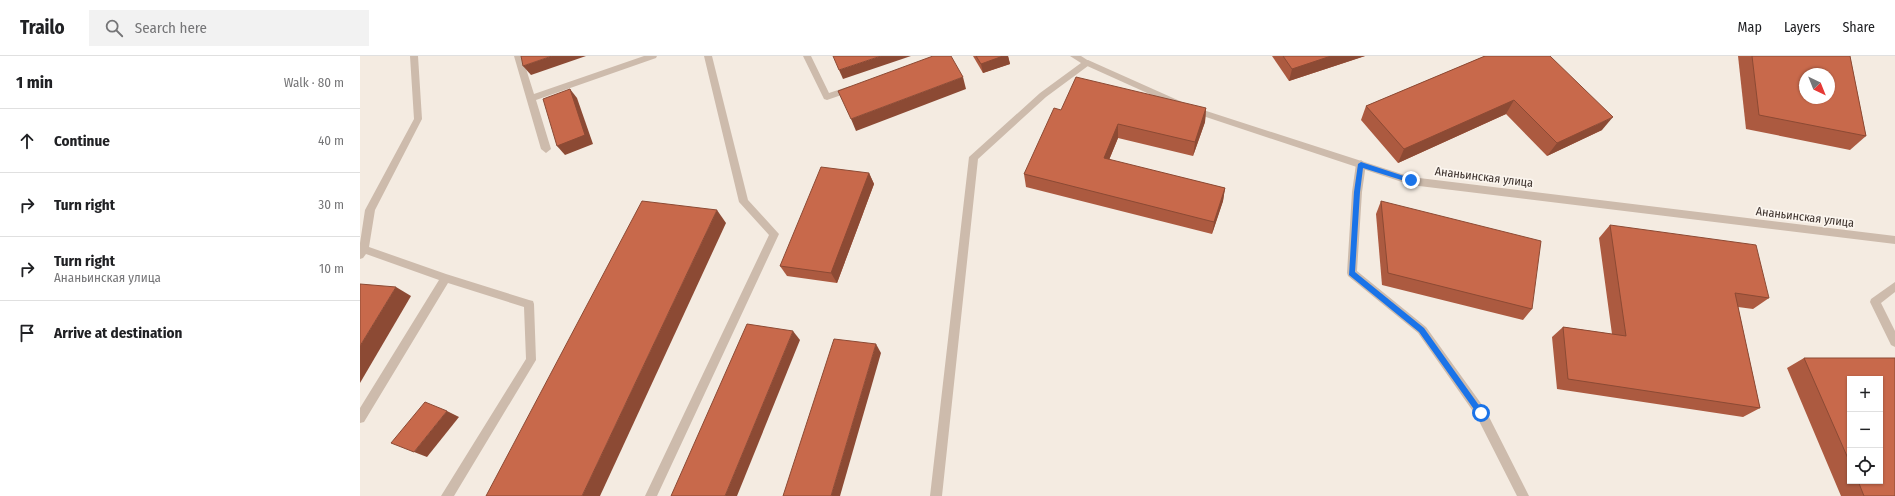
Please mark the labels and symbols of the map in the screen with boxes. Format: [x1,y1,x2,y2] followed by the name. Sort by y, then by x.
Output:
[1799,68,1835,104] north arrow
[1434,164,1534,190] street label: Ананьинская улица
[1402,171,1420,189] route end
[1755,204,1855,230] street label: Ананьинская улица
[1472,404,1490,422] route start

